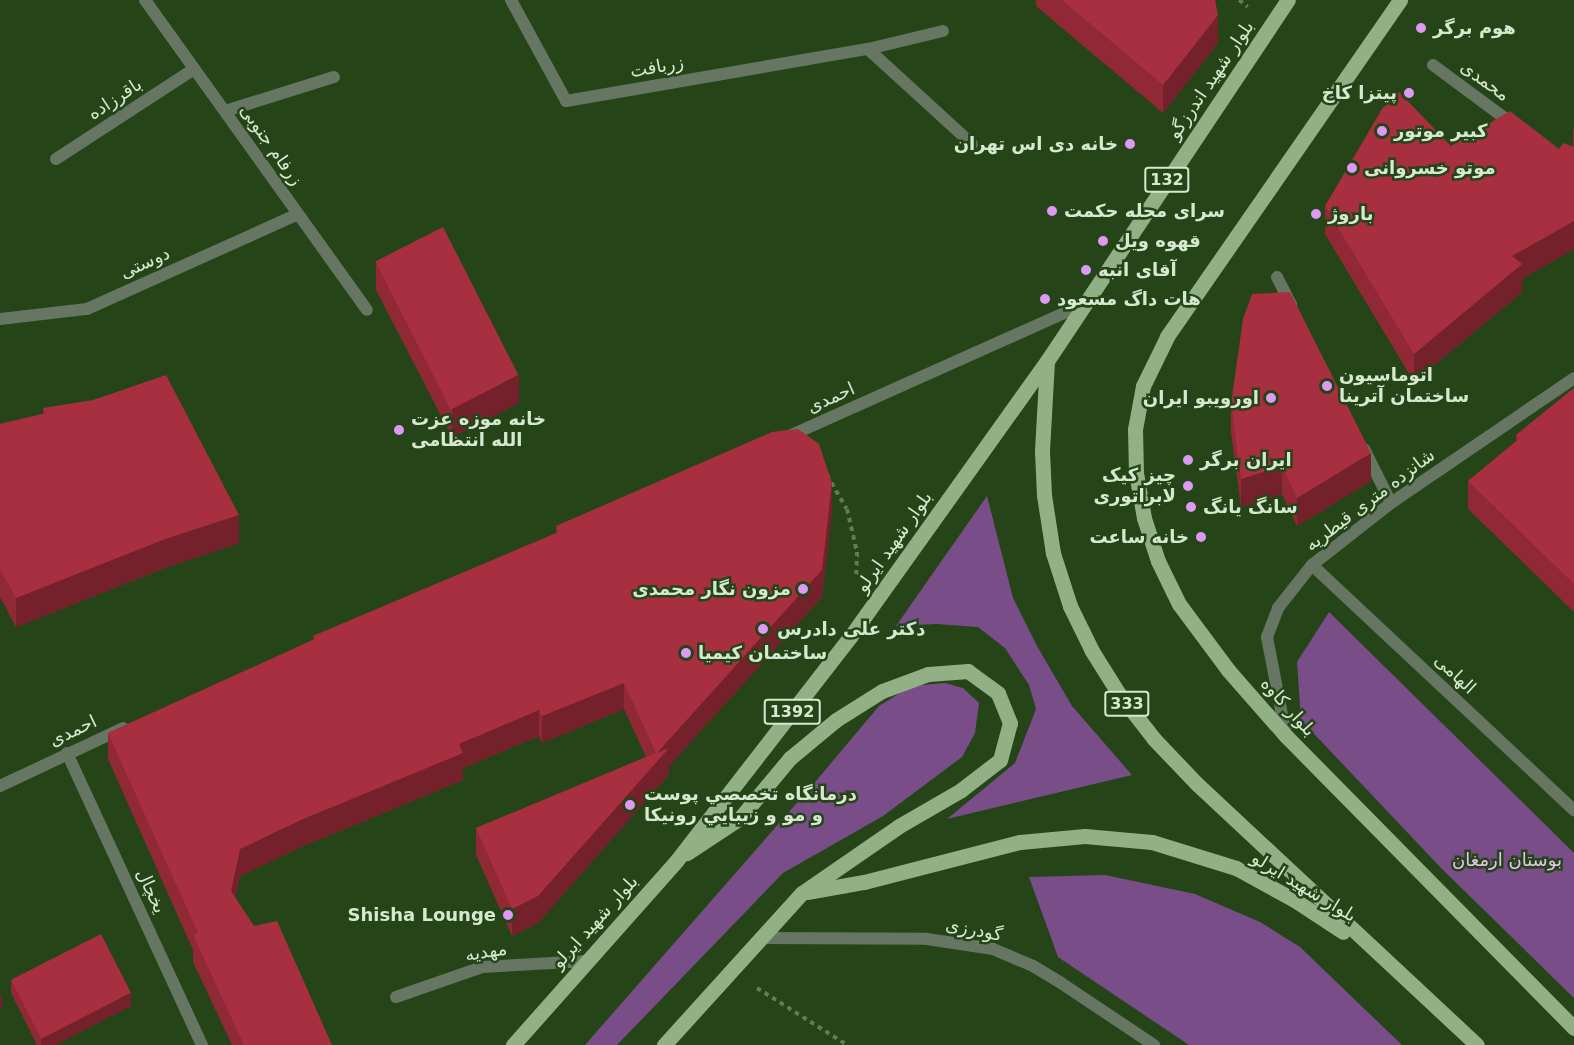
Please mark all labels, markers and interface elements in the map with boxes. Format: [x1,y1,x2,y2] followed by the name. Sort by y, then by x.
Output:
[1163,17,1259,143] street label: بلوار شهید اندرزگو
[1433,17,1516,39] place label: هوم برگر
[1414,21,1428,35] marker: هوم برگر
[628,52,686,82] street label: زربافت
[1456,56,1514,106] street label: محمدی
[84,74,146,124] street label: باقرزاده
[1322,82,1397,104] place label: پیتزا کاخ
[1402,86,1416,100] marker: پیتزا کاخ
[235,100,307,190] street label: زرفام جنوبی
[1394,120,1487,142] place label: کبیر موتور
[1375,124,1389,138] marker: کبیر موتور
[954,133,1118,155] place label: خانه دی اس تهران
[1123,137,1137,151] marker: خانه دی اس تهران
[1364,157,1496,179] place label: موتو خسروانی
[1345,161,1359,175] marker: موتو خسروانی
[1143,167,1191,193] road number: 132
[1064,200,1225,222] place label: سرای محله حکمت
[1328,203,1373,225] place label: باروژ
[1045,204,1059,218] marker: سرای محله حکمت
[1309,207,1323,221] marker: باروژ
[1115,230,1201,252] place label: قهوه ویل
[1096,234,1110,248] marker: قهوه ویل
[117,243,173,283] street label: دوستی
[1098,259,1177,281] place label: آقای انبه
[1079,263,1093,277] marker: آقای انبه
[1057,288,1201,310] place label: هات داگ مسعود
[1038,292,1052,306] marker: هات داگ مسعود
[1339,365,1469,407] place label: اتوماسیون ساختمان آترینا
[804,378,858,418] street label: احمدی
[1320,379,1334,393] marker: اتوماسیون ساختمان آترینا
[1143,387,1259,409] place label: اورویبو ایران
[1264,391,1278,405] marker: اورویبو ایران
[411,409,546,452] place label: خانه موزه عزت الله انتظامی
[392,423,406,437] marker: خانه موزه عزت الله انتظامی
[1301,444,1439,556] street label: شانزده متری قیطریه
[1200,449,1292,471] place label: ایران برگر
[1181,453,1195,467] marker: ایران برگر
[1094,465,1176,508] place label: چیز کیک لابراتوری
[1181,479,1195,493] marker: چیز کیک لابراتوری
[851,487,937,597] street label: بلوار شهید ایرلو
[1203,496,1298,518] place label: سانگ یانگ
[1184,500,1198,514] marker: سانگ یانگ
[1090,526,1189,548] place label: خانه ساعت
[1194,530,1208,544] marker: خانه ساعت
[632,578,791,600] place label: مزون نگار محمدی
[796,582,810,596] marker: مزون نگار محمدی
[777,618,925,640] place label: دکتر علی دادرس
[754,620,772,638] marker: دکتر علی دادرس
[698,642,827,664] place label: ساختمان کیمیا
[679,646,693,660] marker: ساختمان کیمیا
[1430,649,1480,699] street label: الهامی
[1256,673,1320,741] street label: بلوار کاوه
[1103,691,1151,717] road number: 333
[764,699,820,725] road number: 1392
[46,711,100,751] street label: احمدی
[644,784,857,826] place label: درمانگاه تخصصي پوست و مو و زيبايي رونيكا
[621,796,639,814] marker: درمانگاه تخصصي پوست و مو و زيبايي رونيكا
[1248,847,1360,927] street label: بلوار شهید ایرلو
[1452,849,1562,871] park label: بوستان ارمغان
[131,865,171,917] street label: یخچال
[547,871,643,973] street label: بلوار شهید ایرلو
[348,904,496,926] place label: Shisha Lounge
[501,908,515,922] marker: Shisha Lounge
[944,914,1004,946] street label: گودرزی
[464,938,508,966] street label: مهدیه

